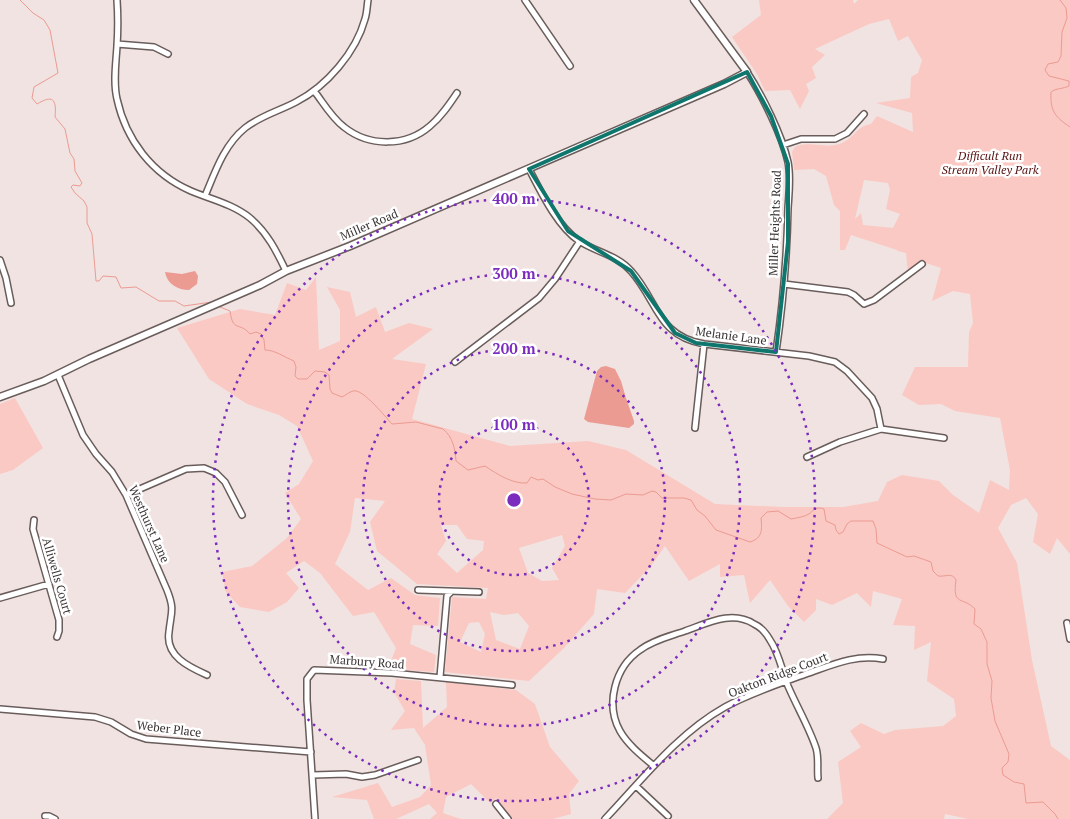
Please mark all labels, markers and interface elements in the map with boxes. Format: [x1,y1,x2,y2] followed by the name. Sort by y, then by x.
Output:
[941,148,1039,177] park label: Difficult Run Stream Valley Park
[765,169,784,276] street label: Miller Heights Road
[492,188,536,208] text: 400 m
[338,205,400,243] street label: Miller Road
[492,263,536,283] text: 300 m
[695,323,768,348] street label: Melanie Lane
[492,338,536,358] text: 200 m
[492,414,536,434] text: 100 m
[126,483,173,565] street label: Westhurst Lane
[505,491,523,509] centre of rings
[39,536,76,616] street label: Alliwells Court
[726,648,830,700] street label: Oakton Ridge Court
[329,651,405,672] street label: Marbury Road
[136,717,202,740] street label: Weber Place

